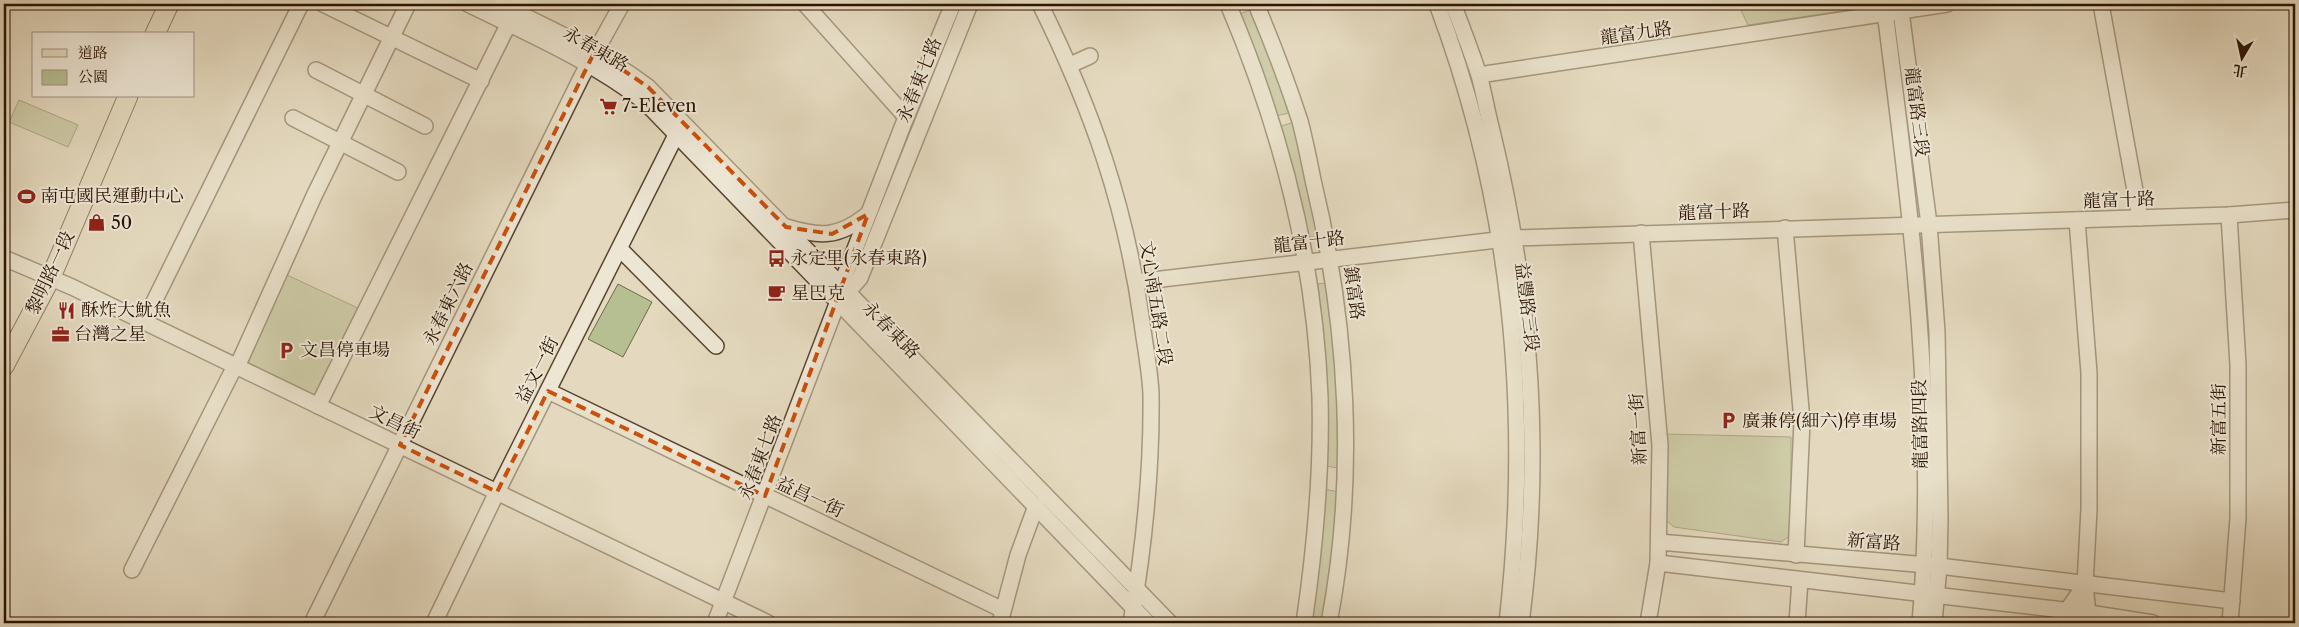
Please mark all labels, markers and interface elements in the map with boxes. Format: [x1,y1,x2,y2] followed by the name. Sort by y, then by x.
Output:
[1599,17,1673,49] street label: 龍富九路
[559,21,633,77] street label: 永春東路
[32,32,195,98] legend
[2216,32,2266,82] north arrow
[892,34,946,126] street label: 永春東七路
[78,43,108,62] text: 道路
[2232,61,2248,81] text: 北
[1901,66,1933,158] street label: 龍富路三段
[78,67,108,86] text: 公園
[622,95,697,117] place label: 7-Eleven
[598,96,618,116] supermarket icon: 7-Eleven
[40,185,184,207] place label: 南屯國民運動中心
[16,186,36,206] sports icon: 南屯國民運動中心
[2083,188,2155,212] street label: 龍富十路
[1678,200,1750,224] street label: 龍富十路
[111,212,132,234] place label: 50
[87,213,107,233] shop icon: 50
[1272,227,1346,257] street label: 龍富十路
[21,228,79,318] street label: 黎明路一段
[1135,239,1177,367] street label: 文心南五路二段
[790,247,927,269] place label: 永定里(永春東路)
[766,248,786,268] bus stop icon: 永定里(永春東路)
[418,259,478,349] street label: 永春東六路
[1511,261,1543,353] street label: 益豐路三段
[1339,265,1369,321] street label: 鎮富路
[791,282,845,304] place label: 星巴克
[767,283,787,303] cafe icon: 星巴克
[858,297,924,363] street label: 永春東路
[81,299,171,321] place label: 酥炸大魷魚
[57,300,77,320] restaurant icon: 酥炸大魷魚
[74,323,146,345] place label: 台灣之星
[50,324,70,344] office icon: 台灣之星
[511,333,563,407] street label: 益文一街
[300,339,390,361] place label: 文昌停車場
[276,340,296,360] parking icon: 文昌停車場
[1908,379,1932,469] street label: 龍富路四段
[2208,383,2230,455] street label: 新富五街
[1625,392,1651,466] street label: 新富一街
[366,400,424,444] street label: 文昌街
[1742,410,1897,432] place label: 廣兼停(細六)停車場
[734,411,786,503] street label: 永春東七路
[1718,411,1738,431] parking icon: 廣兼停(細六)停車場
[773,472,847,522] street label: 益昌一街
[1846,529,1902,555] street label: 新富路

